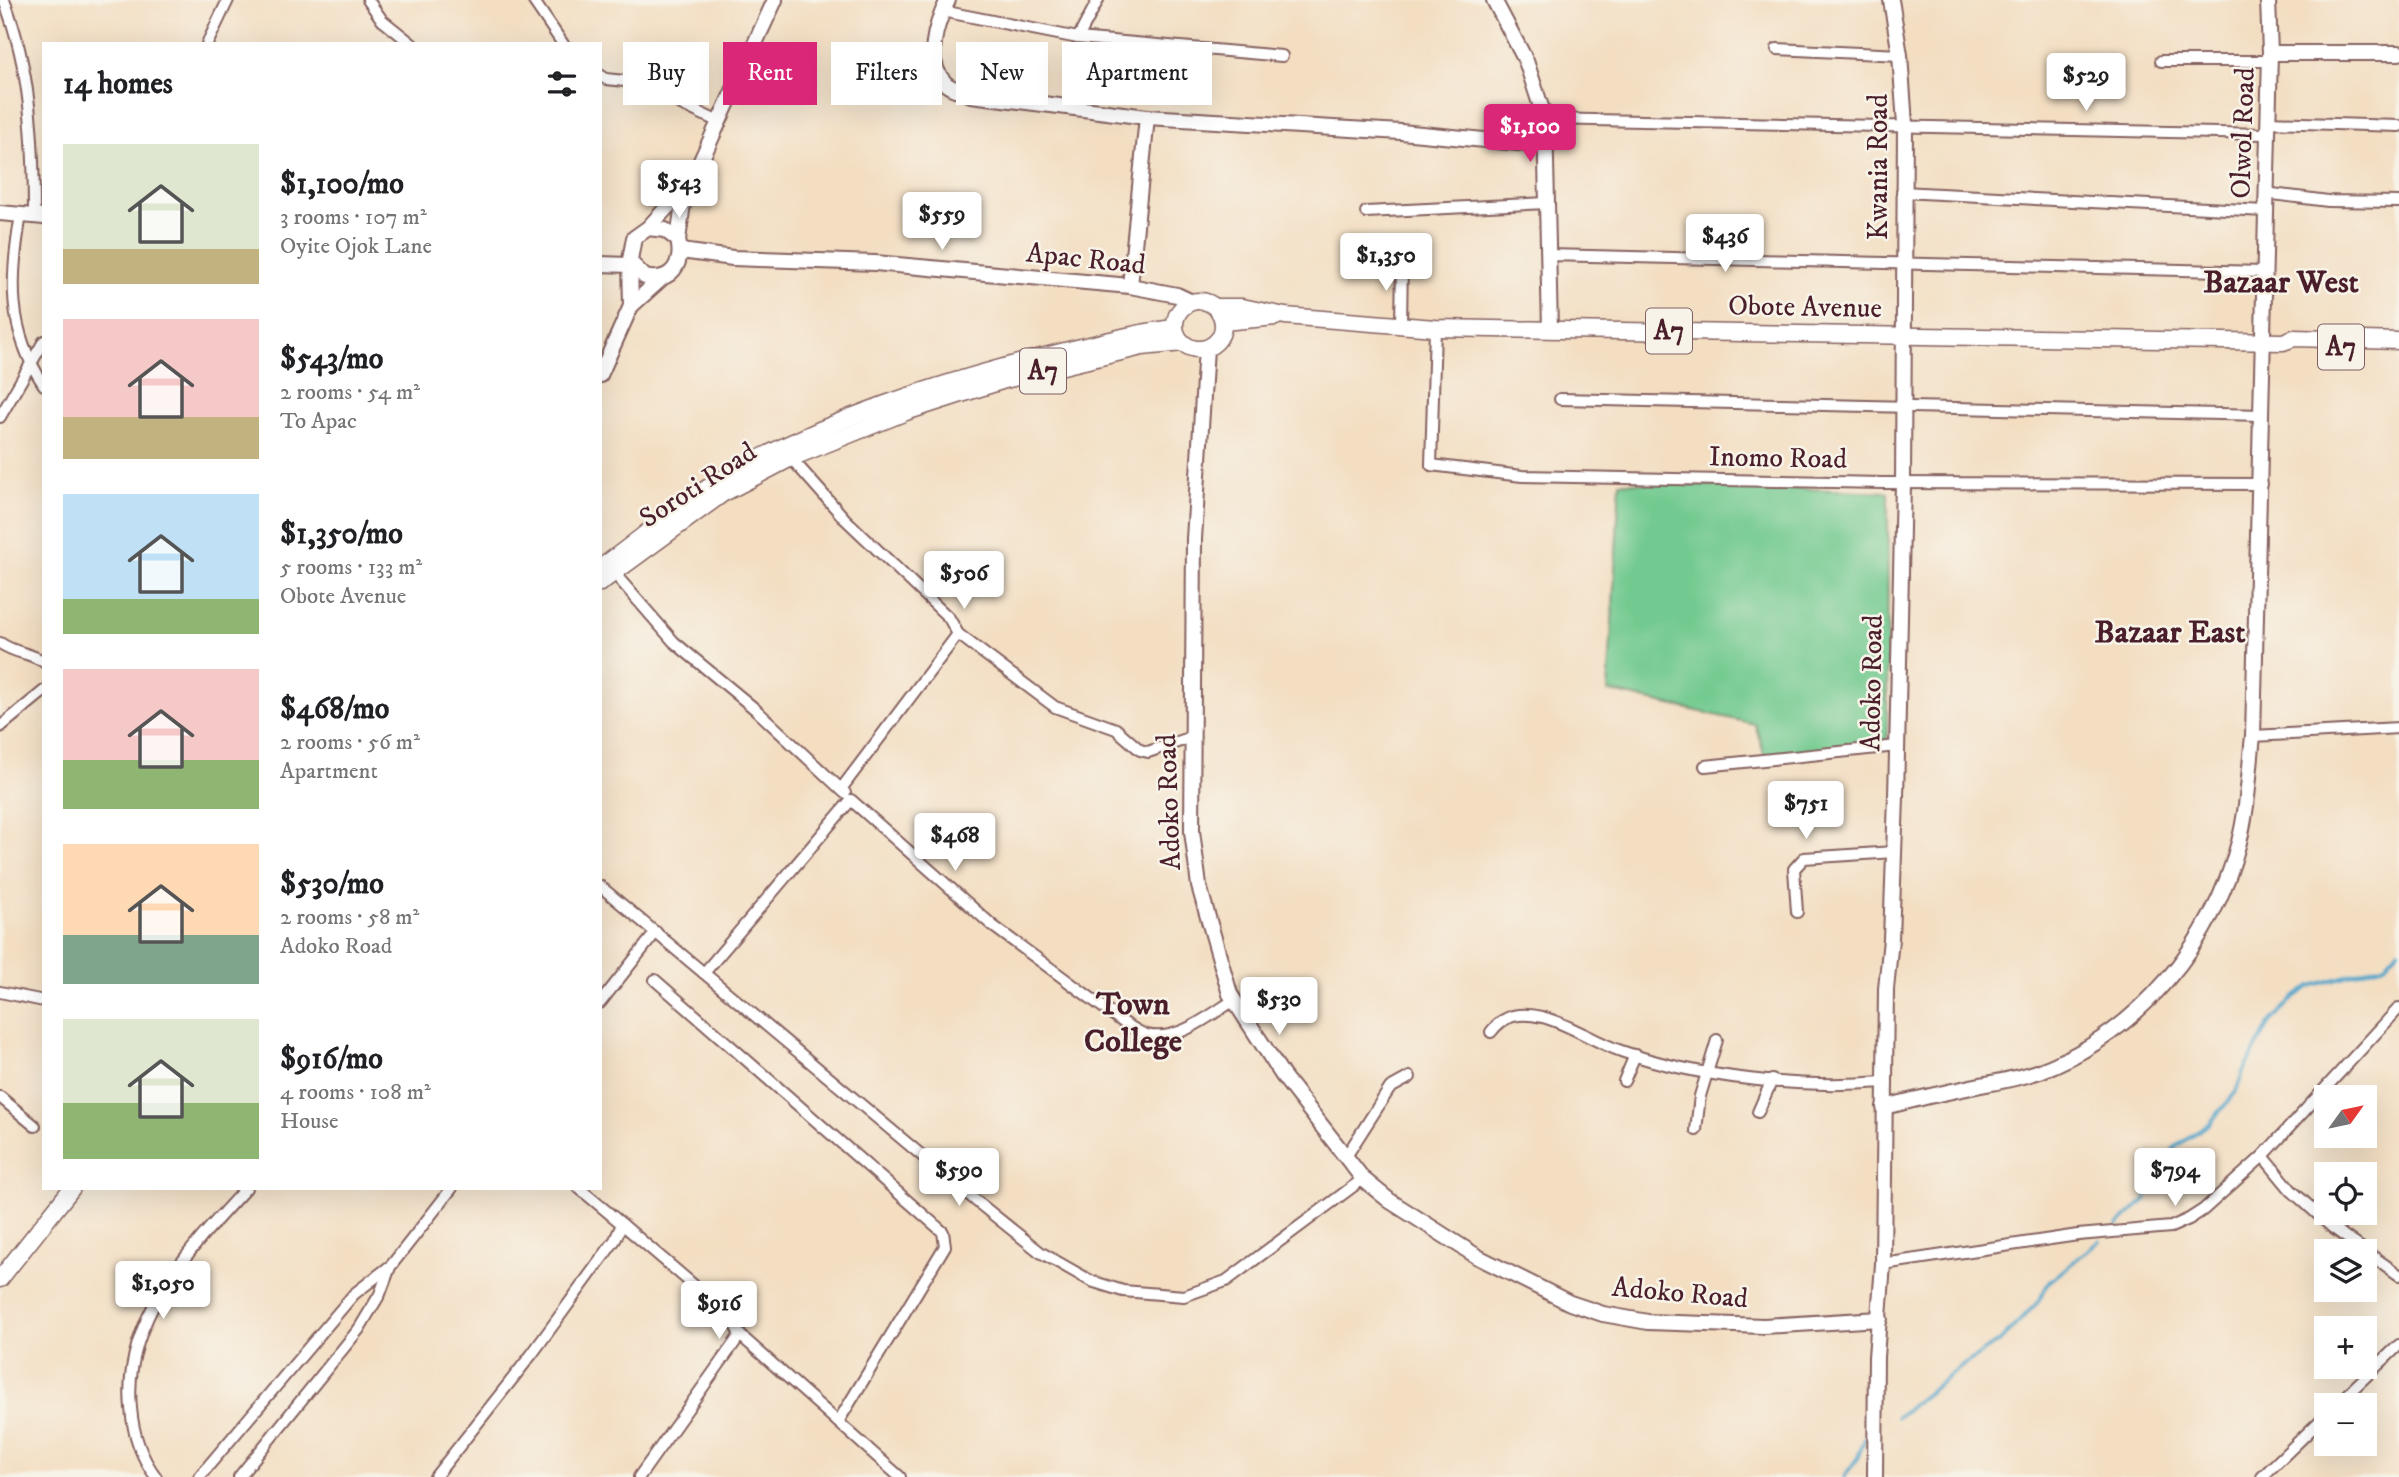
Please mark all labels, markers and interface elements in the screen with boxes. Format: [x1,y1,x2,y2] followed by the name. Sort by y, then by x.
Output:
[623,42,709,105] chip: Buy
[723,42,817,105] chip: Rent
[831,42,942,105] chip: Filters
[956,42,1048,105] chip: New
[1062,42,1212,105] chip: Apartment
[2045,54,2127,113] pin: $529
[2063,61,2109,90] text: $529
[543,65,581,103] icon: filters
[63,66,173,103] text: 14 homes
[2223,67,2263,199] street label: Olwol Road
[1861,94,1896,240] street label: Kwania Road
[1473,104,1587,164] pin: $1,100
[1500,112,1560,141] text: $1,100
[638,160,720,220] pin: $543
[280,166,404,203] text: $1,100/mo
[657,168,701,197] text: $543
[119,172,203,256] icon: home
[901,192,983,252] pin: $559
[919,200,965,229] text: $559
[280,203,427,232] text: 3 rooms · 107 m²
[1684,215,1766,274] pin: $436
[1702,222,1748,251] text: $436
[280,232,432,261] text: Oyite Ojok Lane
[1329,233,1443,293] pin: $1,350
[1025,235,1147,283] street label: Apac Road
[1356,241,1416,270] text: $1,350
[2203,263,2360,303] district label: Bazaar West
[1728,288,1882,326] street label: Obote Avenue
[1646,308,1692,354] road number: A7
[2318,324,2364,370] road number: A7
[280,341,383,378] text: $543/mo
[119,347,203,431] icon: home
[1020,348,1066,394] road number: A7
[280,378,420,407] text: 2 rooms · 54 m²
[280,407,357,436] text: To Apac
[633,434,763,536] street label: Soroti Road
[1709,439,1847,477] street label: Inomo Road
[280,516,403,553] text: $1,350/mo
[119,522,203,606] icon: home
[923,552,1005,611] pin: $506
[280,553,422,582] text: 5 rooms · 133 m²
[940,559,988,588] text: $506
[280,582,406,611] text: Obote Avenue
[2095,613,2246,653] district label: Bazaar East
[1853,614,1891,752] street label: Adoko Road
[280,691,389,728] text: $468/mo
[119,697,203,781] icon: home
[280,728,420,757] text: 2 rooms · 56 m²
[1149,733,1189,871] street label: Adoko Road
[280,757,378,786] text: Apartment
[1765,782,1847,841] pin: $751
[1784,789,1828,818] text: $751
[914,814,996,873] pin: $468
[930,821,980,850] text: $468
[280,866,384,903] text: $530/mo
[119,872,203,956] icon: home
[280,903,419,932] text: 2 rooms · 58 m²
[280,932,392,961] text: Adoko Road
[1238,978,1320,1037] pin: $530
[1084,985,1182,1062] district label: Town College
[1257,985,1301,1014] text: $530
[280,1041,383,1078] text: $916/mo
[119,1047,203,1131] icon: home
[280,1078,431,1107] text: 4 rooms · 108 m²
[2314,1085,2376,1148] north arrow
[2314,1085,2377,1456] map controls
[280,1107,338,1136] text: House
[918,1148,1000,1208] pin: $590
[2134,1148,2216,1208] pin: $794
[935,1156,983,1185] text: $590
[2150,1156,2200,1185] text: $794
[2314,1162,2377,1225] button: locate
[2314,1239,2377,1302] button: layers
[106,1262,220,1321] pin: $1,050
[131,1269,195,1298] text: $1,050
[1610,1270,1750,1316] street label: Adoko Road
[678,1282,760,1341] pin: $916
[697,1289,741,1318] text: $916
[2314,1316,2377,1379] button: +
[2314,1393,2377,1456] button: −

